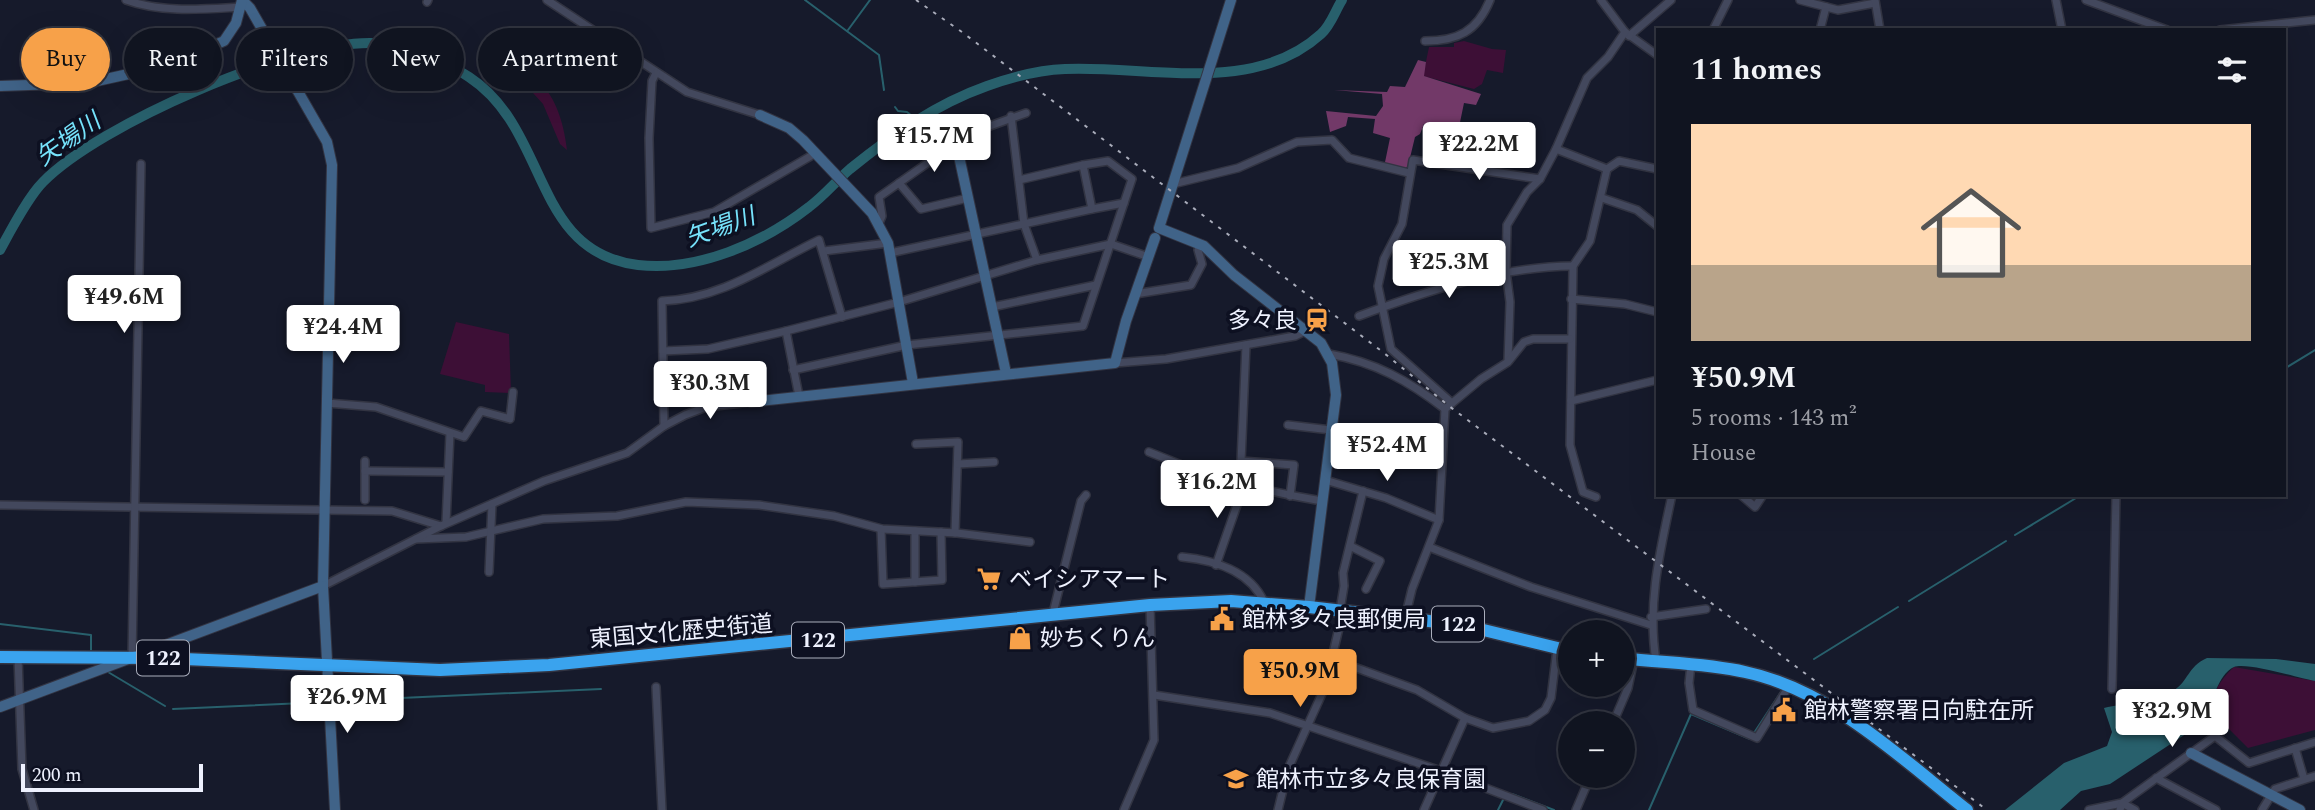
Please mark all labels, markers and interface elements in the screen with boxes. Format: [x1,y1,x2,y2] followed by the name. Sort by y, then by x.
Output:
[21,28,110,91] chip: Buy
[124,28,222,91] chip: Rent
[236,28,353,91] chip: Filters
[367,28,464,91] chip: New
[478,28,642,91] chip: Apartment
[1691,47,1822,93] text: 11 homes
[2213,51,2251,89] icon: filters
[29,103,111,175] water label: 矢場川
[877,114,991,174] pin: ¥15.7M
[894,119,974,154] text: ¥15.7M
[1422,122,1536,182] pin: ¥22.2M
[1439,127,1519,162] text: ¥22.2M
[1908,170,2034,296] icon: home
[680,198,763,257] water label: 矢場川
[1392,240,1506,300] pin: ¥25.3M
[1409,245,1489,280] text: ¥25.3M
[67,276,181,335] pin: ¥49.6M
[84,280,164,315] text: ¥49.6M
[1228,304,1297,339] place label: 多々良
[286,306,400,365] pin: ¥24.4M
[1303,306,1331,334] station icon: 多々良
[303,310,383,345] text: ¥24.4M
[1691,355,1796,401] text: ¥50.9M
[653,362,767,421] pin: ¥30.3M
[670,366,750,401] text: ¥30.3M
[1691,401,1857,436] text: 5 rooms · 143 m²
[1330,424,1444,483] pin: ¥52.4M
[1347,428,1427,463] text: ¥52.4M
[1691,436,1756,471] text: House
[1160,461,1274,520] pin: ¥16.2M
[1177,465,1257,500] text: ¥16.2M
[1009,563,1170,598] place label: ベイシアマート
[975,565,1003,593] supermarket icon: ベイシアマート
[1242,603,1426,638] place label: 館林多々良郵便局
[1208,605,1236,633] public building icon: 館林多々良郵便局
[1432,606,1484,642] road number: 122
[588,607,774,658] street label: 東国文化歴史街道
[1558,620,1635,788] map controls
[1558,620,1635,697] button: +
[792,622,844,658] road number: 122
[1040,622,1155,657] place label: 妙ちくりん
[1006,624,1034,652] shop icon: 妙ちくりん
[137,640,189,676] road number: 122
[1243,650,1357,709] pin: ¥50.9M
[1260,654,1340,689] text: ¥50.9M
[290,676,404,735] pin: ¥26.9M
[307,680,387,715] text: ¥26.9M
[2115,690,2229,749] pin: ¥32.9M
[1804,694,2034,729] place label: 館林警察署日向駐在所
[2132,694,2212,729] text: ¥32.9M
[1770,696,1798,724] public building icon: 館林警察署日向駐在所
[1558,711,1635,788] button: −
[21,761,203,793] scale bar
[32,761,82,790] text: 200 m
[1256,763,1486,798] place label: 館林市立多々良保育園
[1222,765,1250,793] school or university icon: 館林市立多々良保育園

